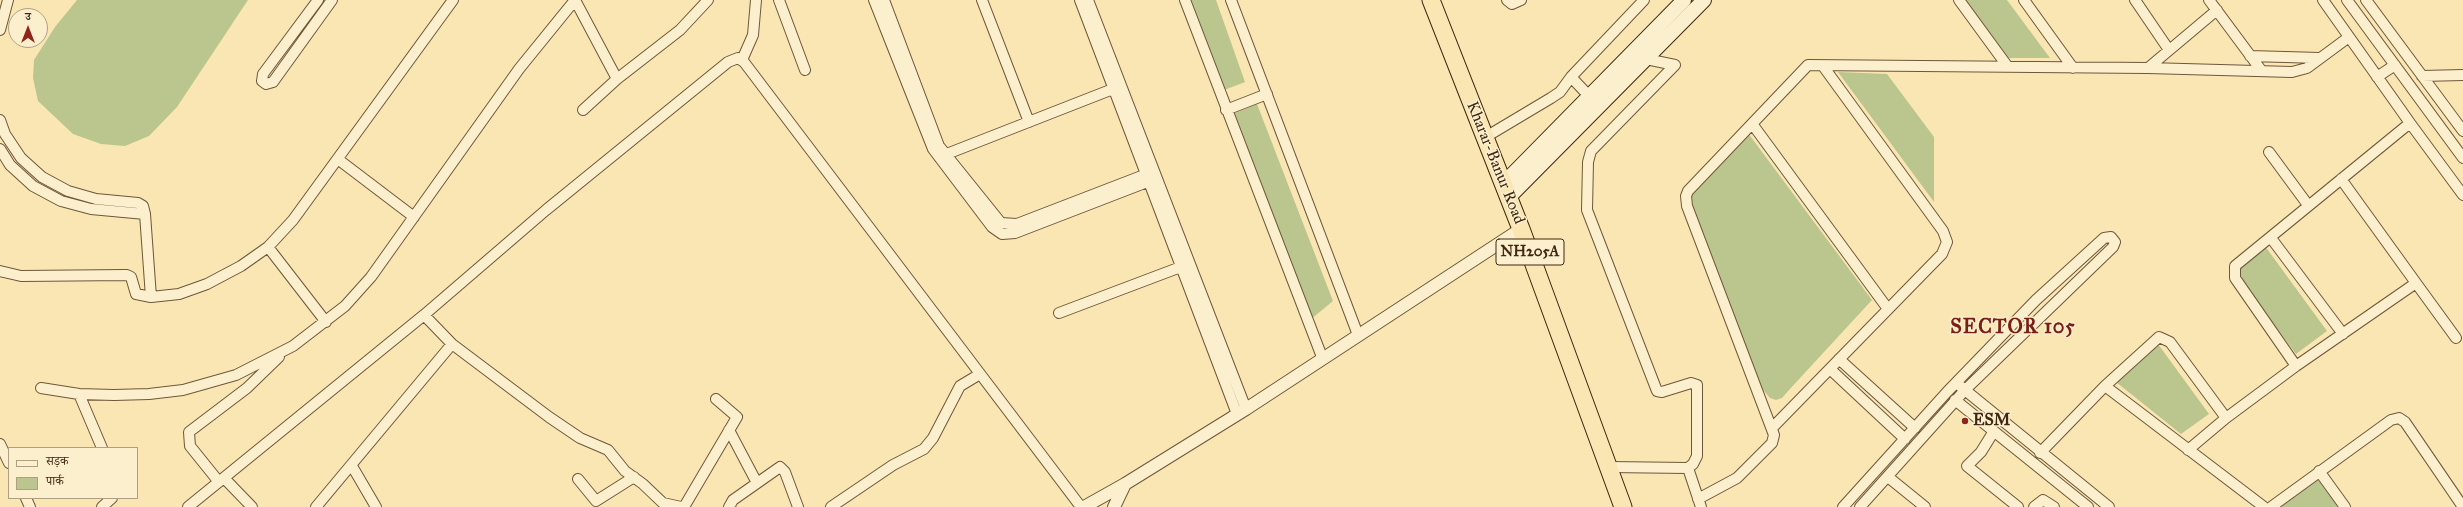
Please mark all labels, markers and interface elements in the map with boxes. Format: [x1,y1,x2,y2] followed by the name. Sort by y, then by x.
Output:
[8,8,48,48] north arrow
[25,10,31,23] text: उ
[1462,99,1528,227] street label: Kharar-Banur Road
[1496,239,1564,265] road number: NH205A
[1950,316,2076,340] district label: SECTOR 105
[1973,411,2010,431] place label: ESM
[1960,416,1970,426] marker: ESM
[8,447,138,499] legend
[46,454,69,468] text: सड़क
[46,474,64,488] text: पार्क

